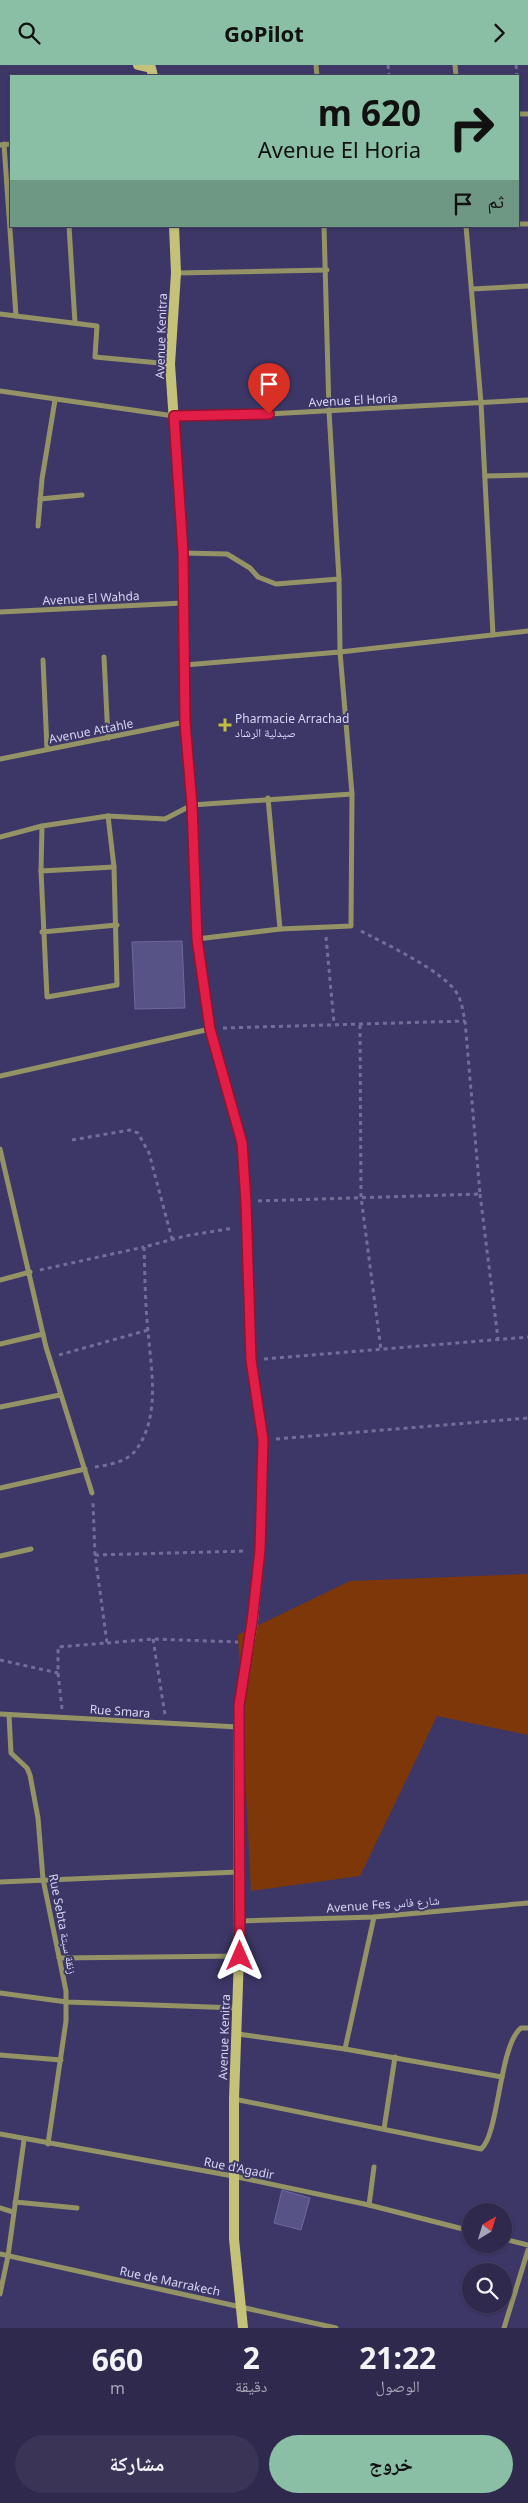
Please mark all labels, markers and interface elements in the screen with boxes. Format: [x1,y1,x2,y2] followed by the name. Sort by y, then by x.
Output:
[224,18,304,48] text: GoPilot
[15,19,43,47] icon: search
[485,19,513,47] icon: forward
[318,89,421,136] text: 620 m
[439,95,504,160] icon: right
[258,134,421,164] text: Avenue El Horia
[487,188,504,214] text: ثم
[449,190,477,218] icon: arrive
[151,293,171,379] street label: Avenue Kenitra
[248,363,290,414] pin
[255,370,283,398] icon: arrive
[308,389,398,411] street label: Avenue El Horia
[42,587,140,609] street label: Avenue El Wahda
[235,710,349,741] place label: Pharmacie Arrachad صيدلية الرشاد
[47,714,135,748] street label: Avenue Attahle
[219,719,231,731] marker: Pharmacie Arrachad صيدلية الرشاد
[89,1700,151,1722] street label: Rue Smara
[45,1872,81,1976] street label: Rue Sebta زنقة سبتة
[326,1892,440,1916] street label: Avenue Fes شارع فاس
[213,1929,265,1981] position arrow
[214,1994,234,2080] street label: Avenue Kenitra
[202,2153,276,2183] street label: Rue d'Agadir
[462,2203,512,2253] north arrow
[462,2203,512,2313] map controls
[118,2262,222,2300] street label: Rue de Marrakech
[462,2263,512,2313] button: search
[243,2337,260,2378] text: 2
[359,2337,436,2378] text: 21:22
[92,2339,143,2380] text: 660
[235,2375,267,2397] text: دقيقة
[376,2375,420,2397] text: الوصول
[110,2377,125,2399] text: m
[15,2435,259,2493] button: مشاركة
[269,2435,513,2493] button: خروج

